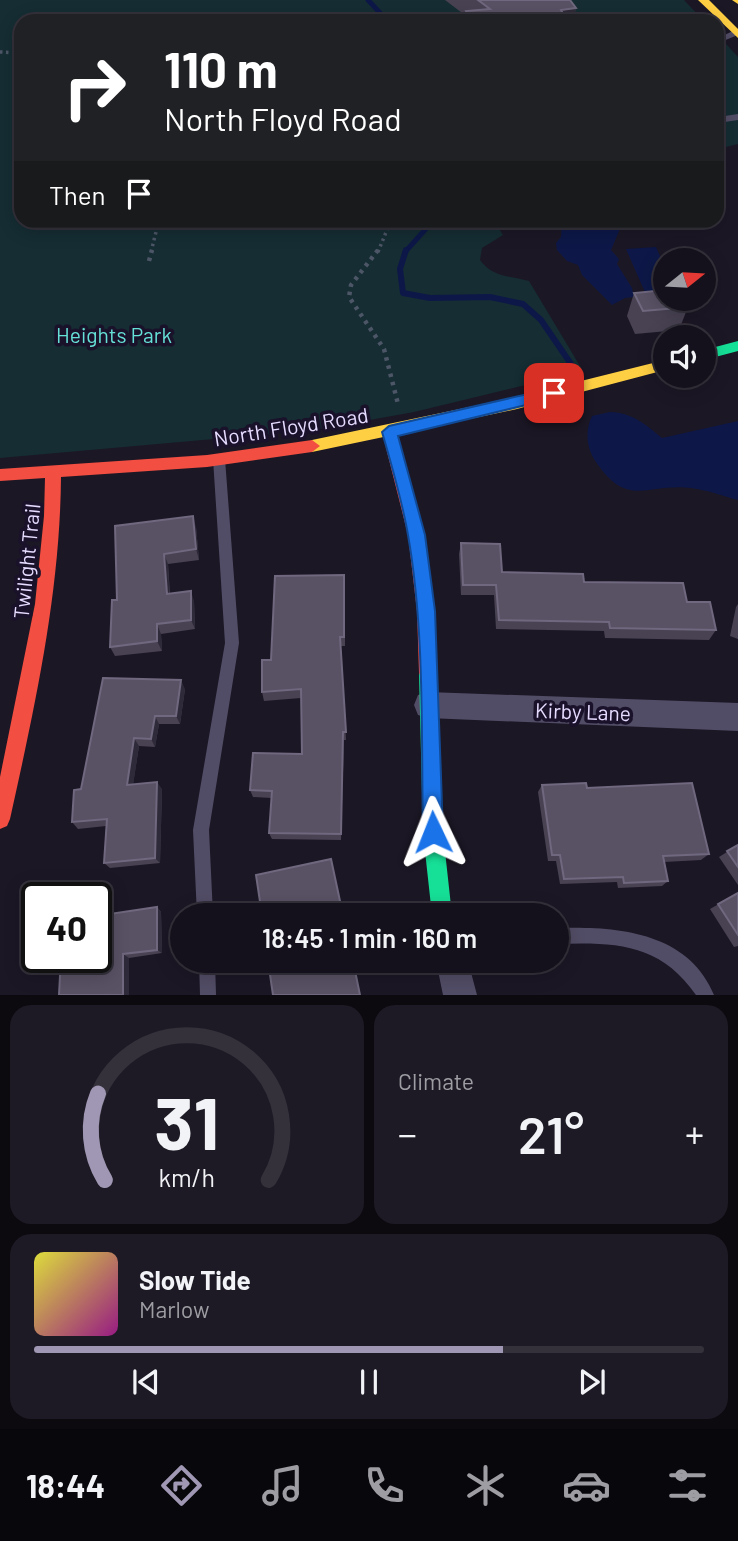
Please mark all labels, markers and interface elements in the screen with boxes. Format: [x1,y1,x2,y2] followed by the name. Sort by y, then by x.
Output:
[164,39,278,98] text: 110 m
[49,42,140,133] icon: right
[164,99,402,137] text: North Floyd Road
[120,175,158,213] icon: arrive
[49,179,106,210] text: Then
[653,248,716,312] north arrow
[653,248,716,388] map controls
[56,322,172,347] park label: Heights Park
[653,325,716,388] button: sound
[524,363,584,423] pin
[535,374,573,412] icon: arrive
[212,401,370,451] street label: North Floyd Road
[8,502,44,620] street label: Twilight Trail
[535,697,631,725] street label: Kirby Lane
[396,795,470,869] position arrow
[21,882,112,973] speed limit sign: 40
[262,922,477,953] text: 18:45 · 1 min · 160 m
[398,1067,474,1095] text: Climate
[155,1078,219,1166] text: 31
[518,1102,584,1164] text: 21°
[398,1110,417,1156] text: −
[685,1110,704,1156] text: +
[159,1162,215,1192] text: km/h
[139,1264,251,1295] text: Slow Tide
[139,1295,210,1323] text: Marlow
[127,1363,165,1401] icon: previous
[350,1363,388,1401] icon: pause
[573,1363,611,1401] icon: next
[157,1461,206,1510] icon: directions
[258,1461,307,1510] icon: music
[360,1461,409,1510] icon: phone
[461,1461,510,1510] icon: climate
[562,1461,611,1510] icon: car
[663,1461,712,1510] icon: filters
[26,1466,105,1504] text: 18:44

